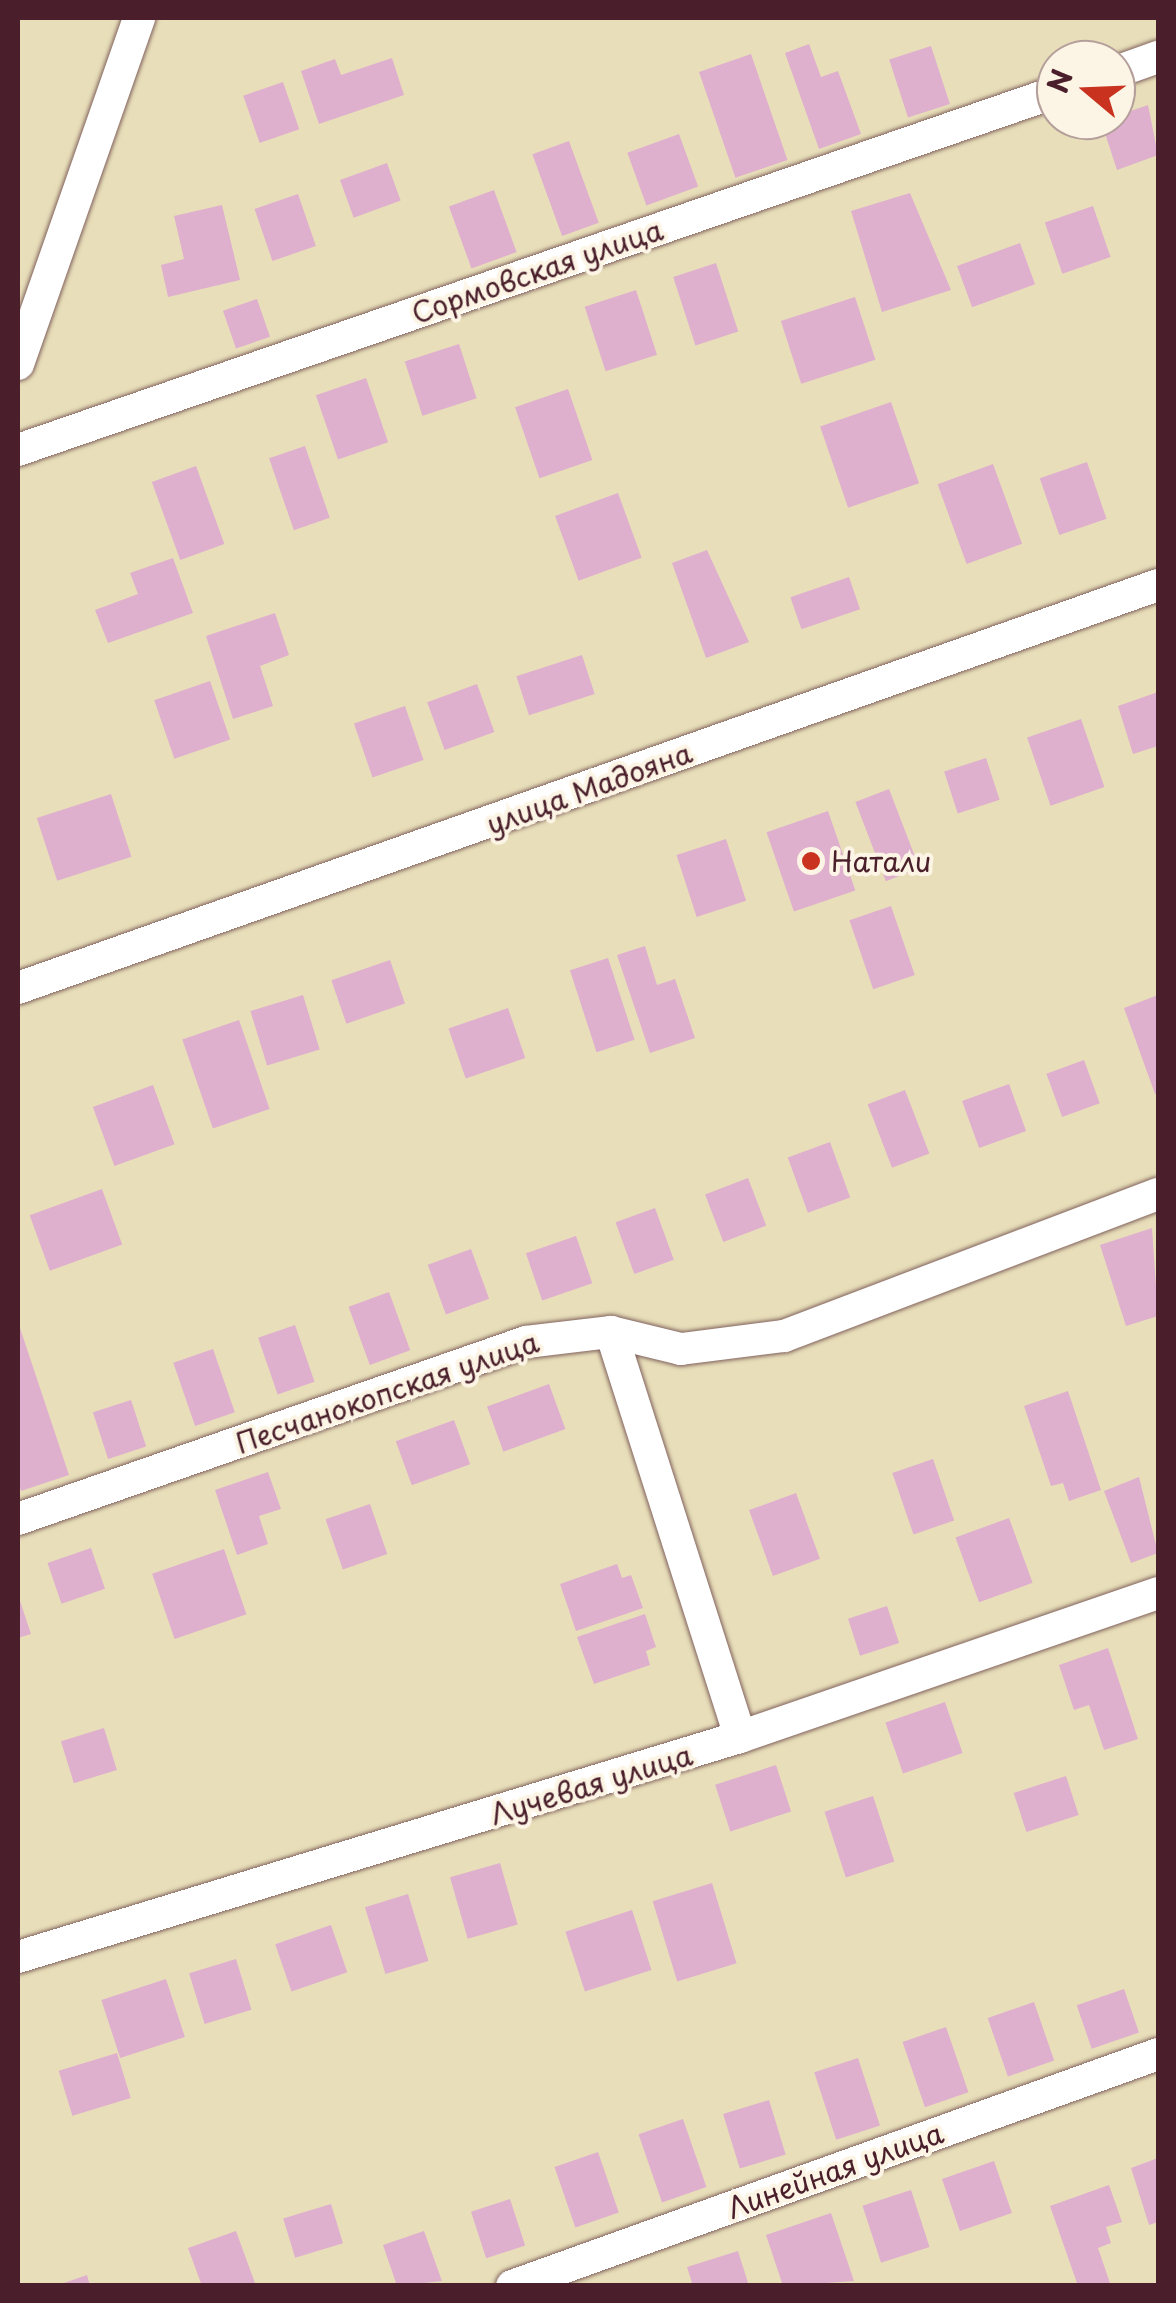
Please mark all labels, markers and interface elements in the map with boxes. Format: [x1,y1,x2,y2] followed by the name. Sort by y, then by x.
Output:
[1036,40,1136,140] north arrow
[1035,63,1083,98] text: N
[406,212,668,330] street label: Сормовская улица
[481,735,697,841] street label: улица Мадояна
[831,844,932,878] place label: Натали
[800,850,822,872] marker: Натали
[230,1324,544,1460] street label: Песчанокопская улица
[485,1737,697,1831] street label: Лучевая улица
[722,2115,948,2225] street label: Линейная улица

